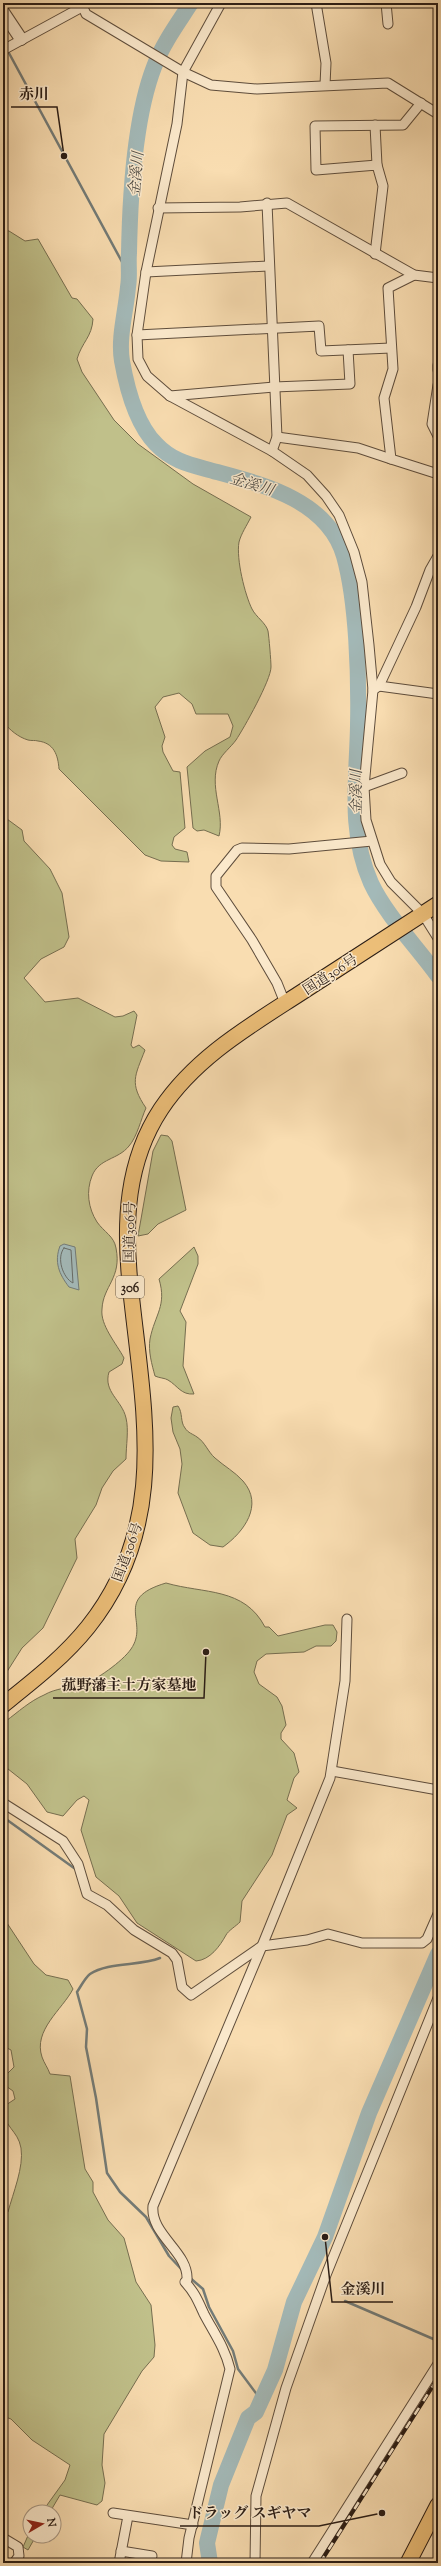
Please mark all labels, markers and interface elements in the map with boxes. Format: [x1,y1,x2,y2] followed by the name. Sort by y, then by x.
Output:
[11,80,57,107] callout: 赤川
[19,85,49,106] text: 赤川
[125,149,150,197] water label: 金溪川
[227,469,278,503] water label: 金溪川
[347,768,368,815] water label: 金溪川
[300,950,362,1001] street label: 国道306号
[120,1201,142,1263] street label: 国道306号
[116,1276,144,1298] road number: 306
[109,1520,149,1585] street label: 国道306号
[53,1671,204,1698] callout: 菰野藩主土方家墓地
[61,1676,197,1697] text: 菰野藩主土方家墓地
[332,2275,393,2302] callout: 金溪川
[340,2280,386,2301] text: 金溪川
[180,2499,319,2526] callout: ドラッグ スギヤマ
[22,2504,62,2544] north arrow
[189,2504,311,2525] text: ドラッグ スギヤマ
[42,2516,60,2528] text: N

